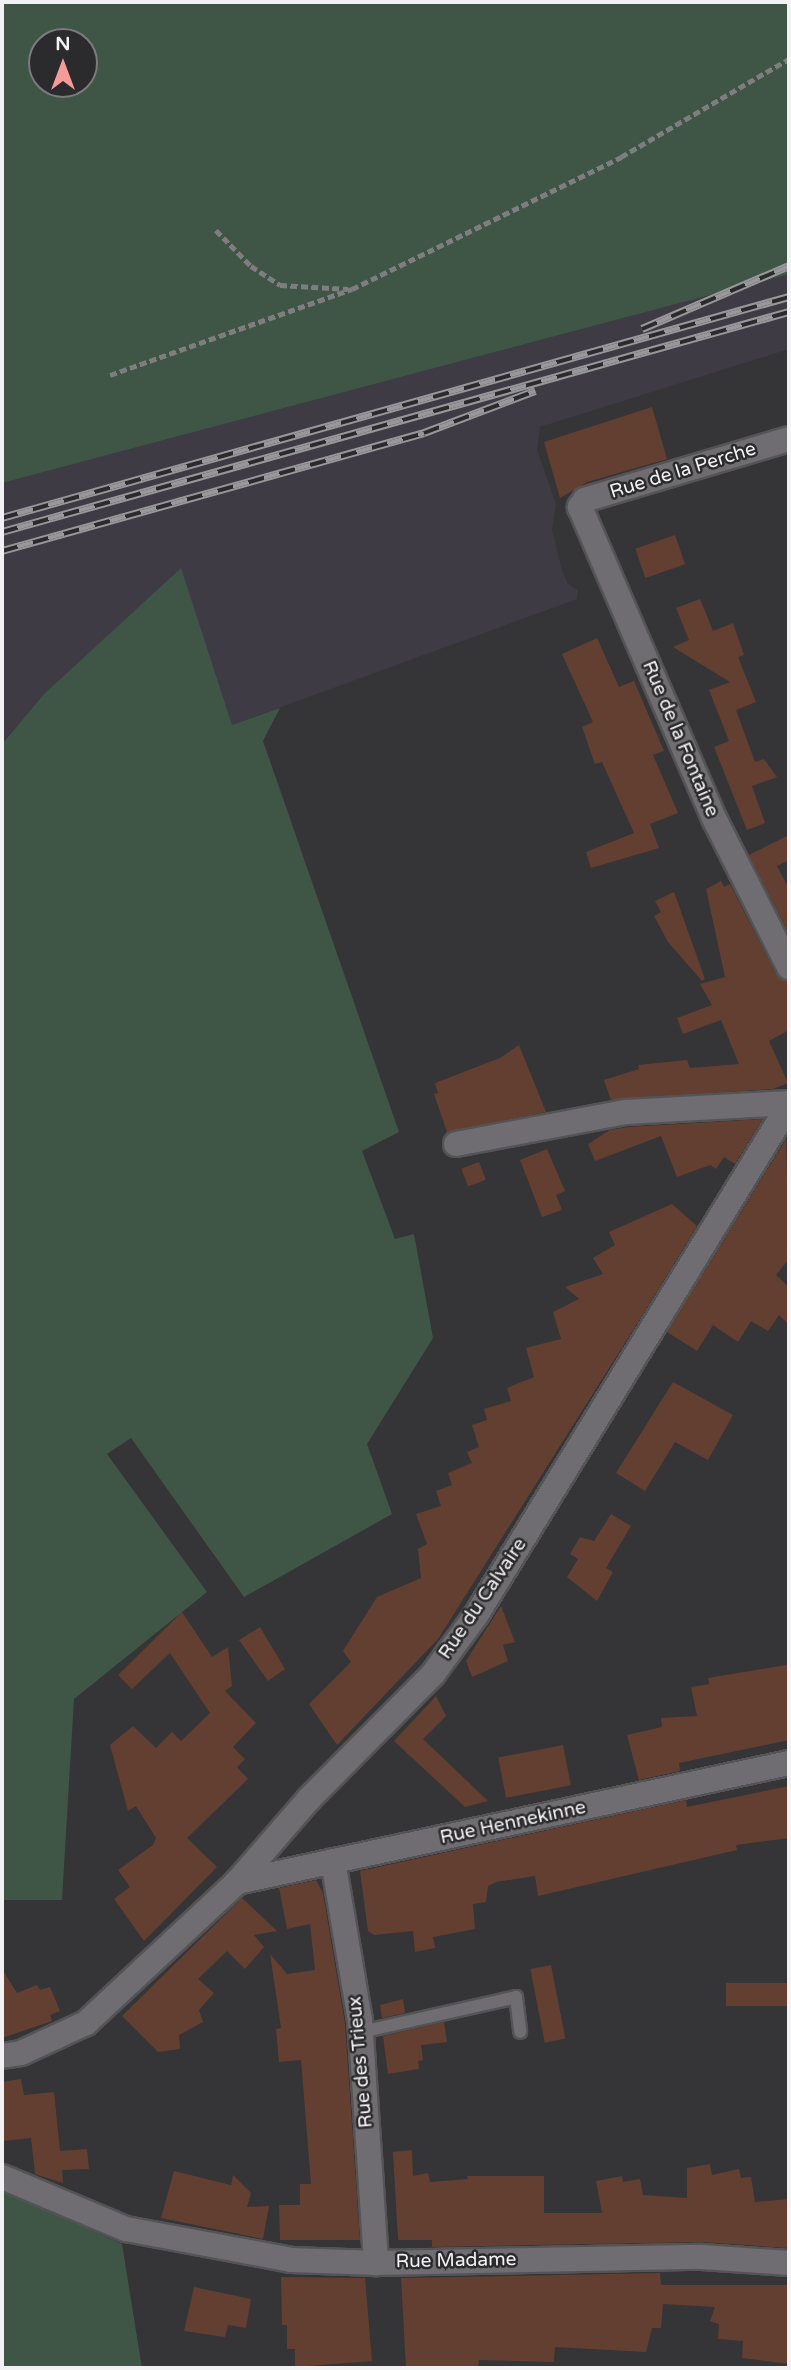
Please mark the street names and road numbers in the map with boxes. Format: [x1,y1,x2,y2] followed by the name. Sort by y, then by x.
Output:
[607,438,759,504] street label: Rue de la Perche
[637,657,723,821] street label: Rue de la Fontaine
[434,1534,532,1664] street label: Rue du Calvaire
[438,1796,588,1850] street label: Rue Hennekinne
[344,1995,378,2129] street label: Rue des Trieux
[395,2249,517,2273] street label: Rue Madame

